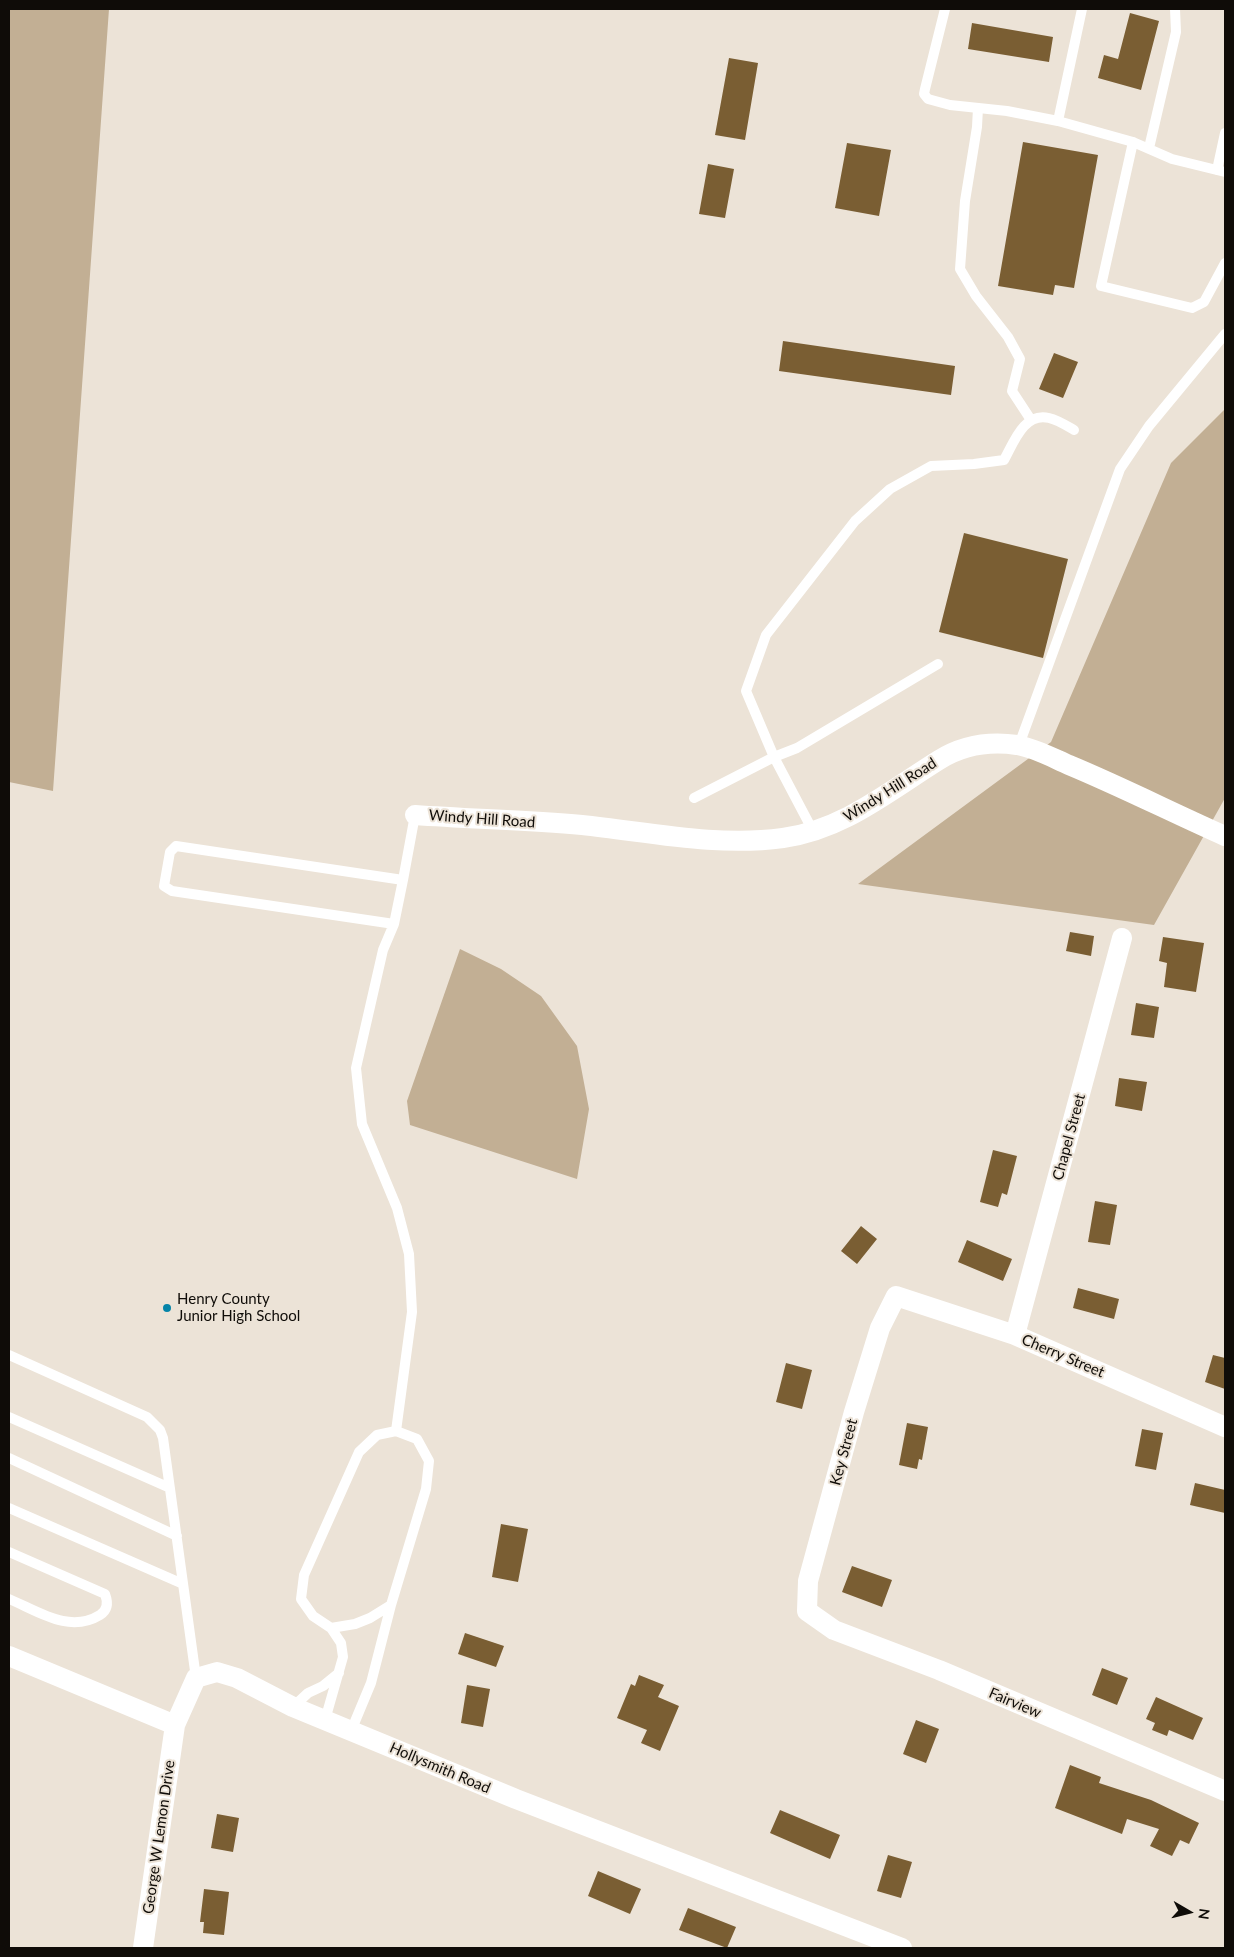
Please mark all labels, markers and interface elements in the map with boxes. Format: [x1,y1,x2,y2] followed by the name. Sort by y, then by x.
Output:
[840,754,940,826] street label: Windy Hill Road
[428,806,536,832] street label: Windy Hill Road
[1049,1092,1089,1182] street label: Chapel Street
[177,1290,300,1325] place label: Henry County Junior High School
[161,1302,173,1314] marker: Henry County Junior High School
[1019,1330,1107,1382] street label: Cherry Street
[826,1417,862,1487] street label: Key Street
[986,1684,1044,1722] street label: Fairview
[387,1739,493,1797] street label: Hollysmith Road
[139,1759,179,1915] street label: George W Lemon Drive
[1164,1887,1214,1937] north arrow
[1195,1908,1214,1921] text: N

